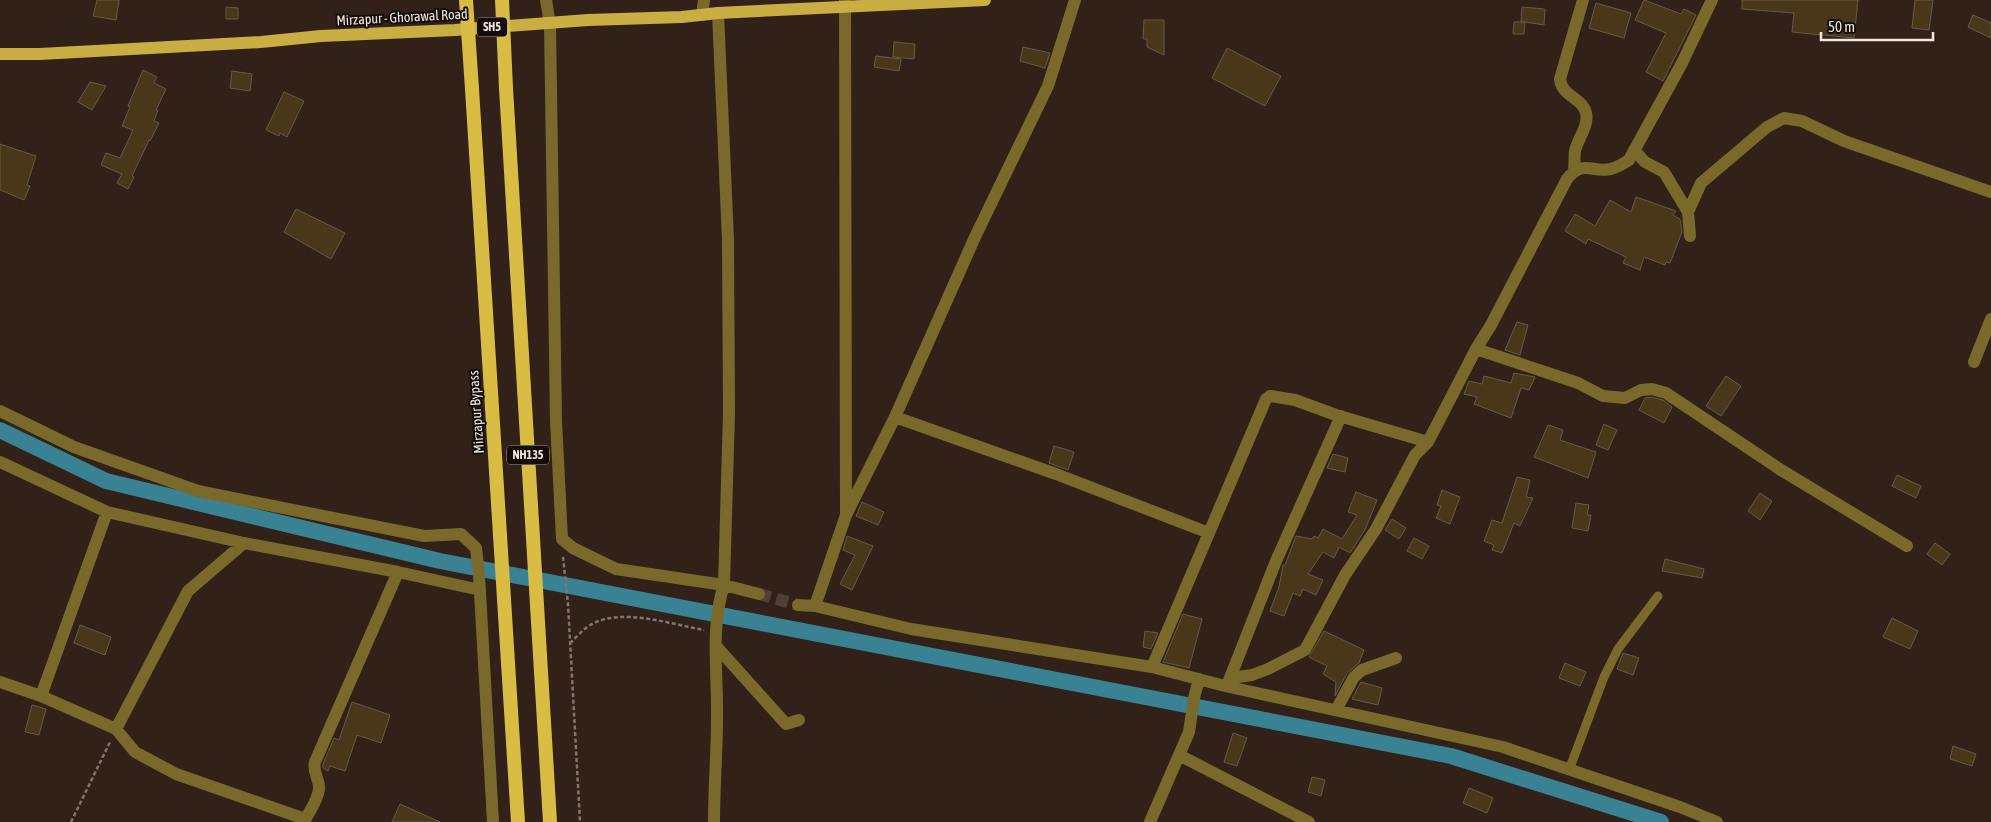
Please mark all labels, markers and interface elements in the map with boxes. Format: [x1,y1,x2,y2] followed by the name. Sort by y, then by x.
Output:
[336,6,468,28] street label: Mirzapur - Ghorawal Road
[1821,10,1934,42] scale bar
[477,18,507,36] road number: SH5
[1828,18,1855,35] text: 50 m
[465,370,487,454] street label: Mirzapur Bypass
[507,446,549,464] road number: NH135

